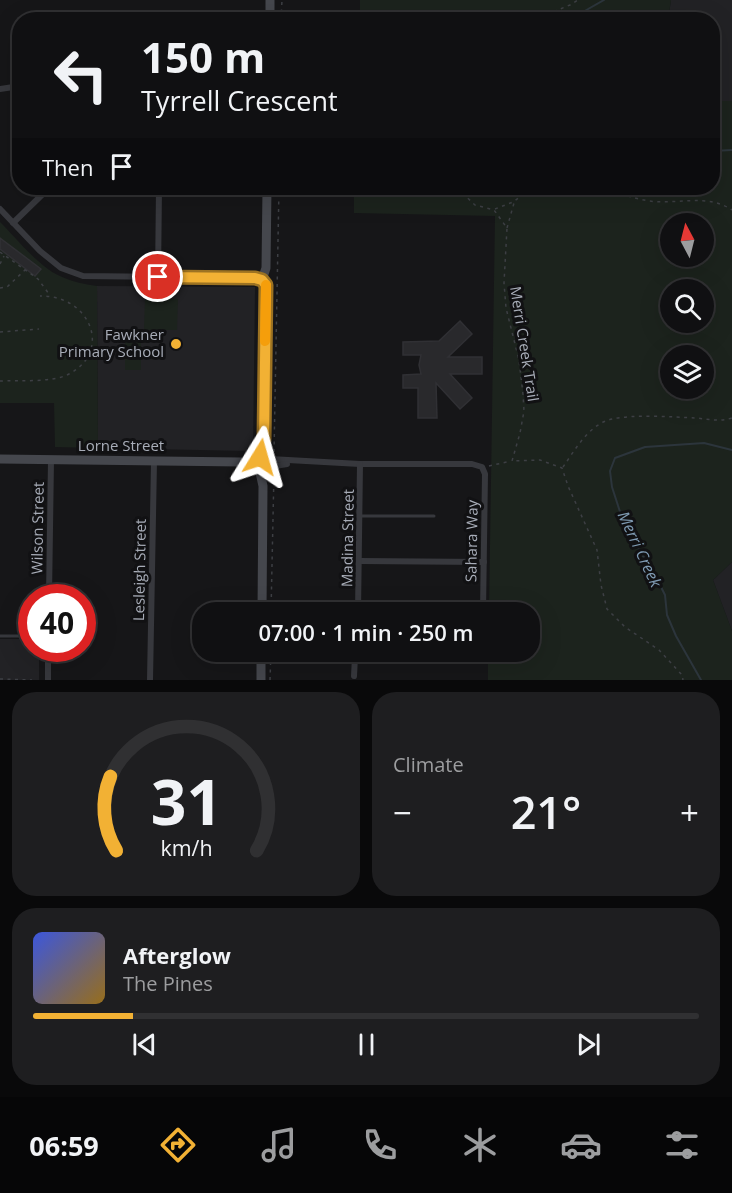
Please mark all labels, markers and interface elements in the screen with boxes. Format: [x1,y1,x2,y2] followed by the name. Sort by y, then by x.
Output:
[141,28,265,85] text: 150 m
[42,36,120,114] icon: left
[141,82,338,119] text: Tyrrell Crescent
[105,150,138,183] icon: arrive
[42,152,93,182] text: Then
[660,213,714,267] north arrow
[660,213,714,399] map controls
[132,251,183,302] pin
[141,260,174,293] icon: arrive
[660,279,714,333] button: search
[506,285,544,403] street label: Merri Creek Trail
[59,324,164,361] place label: Fawkner Primary School
[169,337,183,351] marker: Fawkner Primary School
[660,345,714,399] button: layers
[228,425,292,489] position arrow
[78,435,164,455] street label: Lorne Street
[26,482,48,574] street label: Wilson Street
[336,489,358,587] street label: Madina Street
[460,499,482,582] street label: Sahara Way
[613,507,668,592] water label: Merri Creek
[128,519,150,621] street label: Lesleigh Street
[18,584,96,662] speed limit sign: 40
[258,617,474,647] text: 07:00 · 1 min · 250 m
[393,751,464,778] text: Climate
[150,758,222,843] text: 31
[511,781,581,842] text: 21°
[393,790,412,835] text: −
[680,790,699,835] text: +
[160,833,212,862] text: km/h
[123,940,231,970] text: Afterglow
[123,970,213,997] text: The Pines
[128,1028,161,1061] icon: previous
[350,1028,383,1061] icon: pause
[572,1028,605,1061] icon: next
[157,1124,199,1166] icon: directions
[258,1124,300,1166] icon: music
[359,1124,401,1166] icon: phone
[459,1124,501,1166] icon: climate
[560,1124,602,1166] icon: car
[661,1124,703,1166] icon: filters
[29,1127,99,1164] text: 06:59

